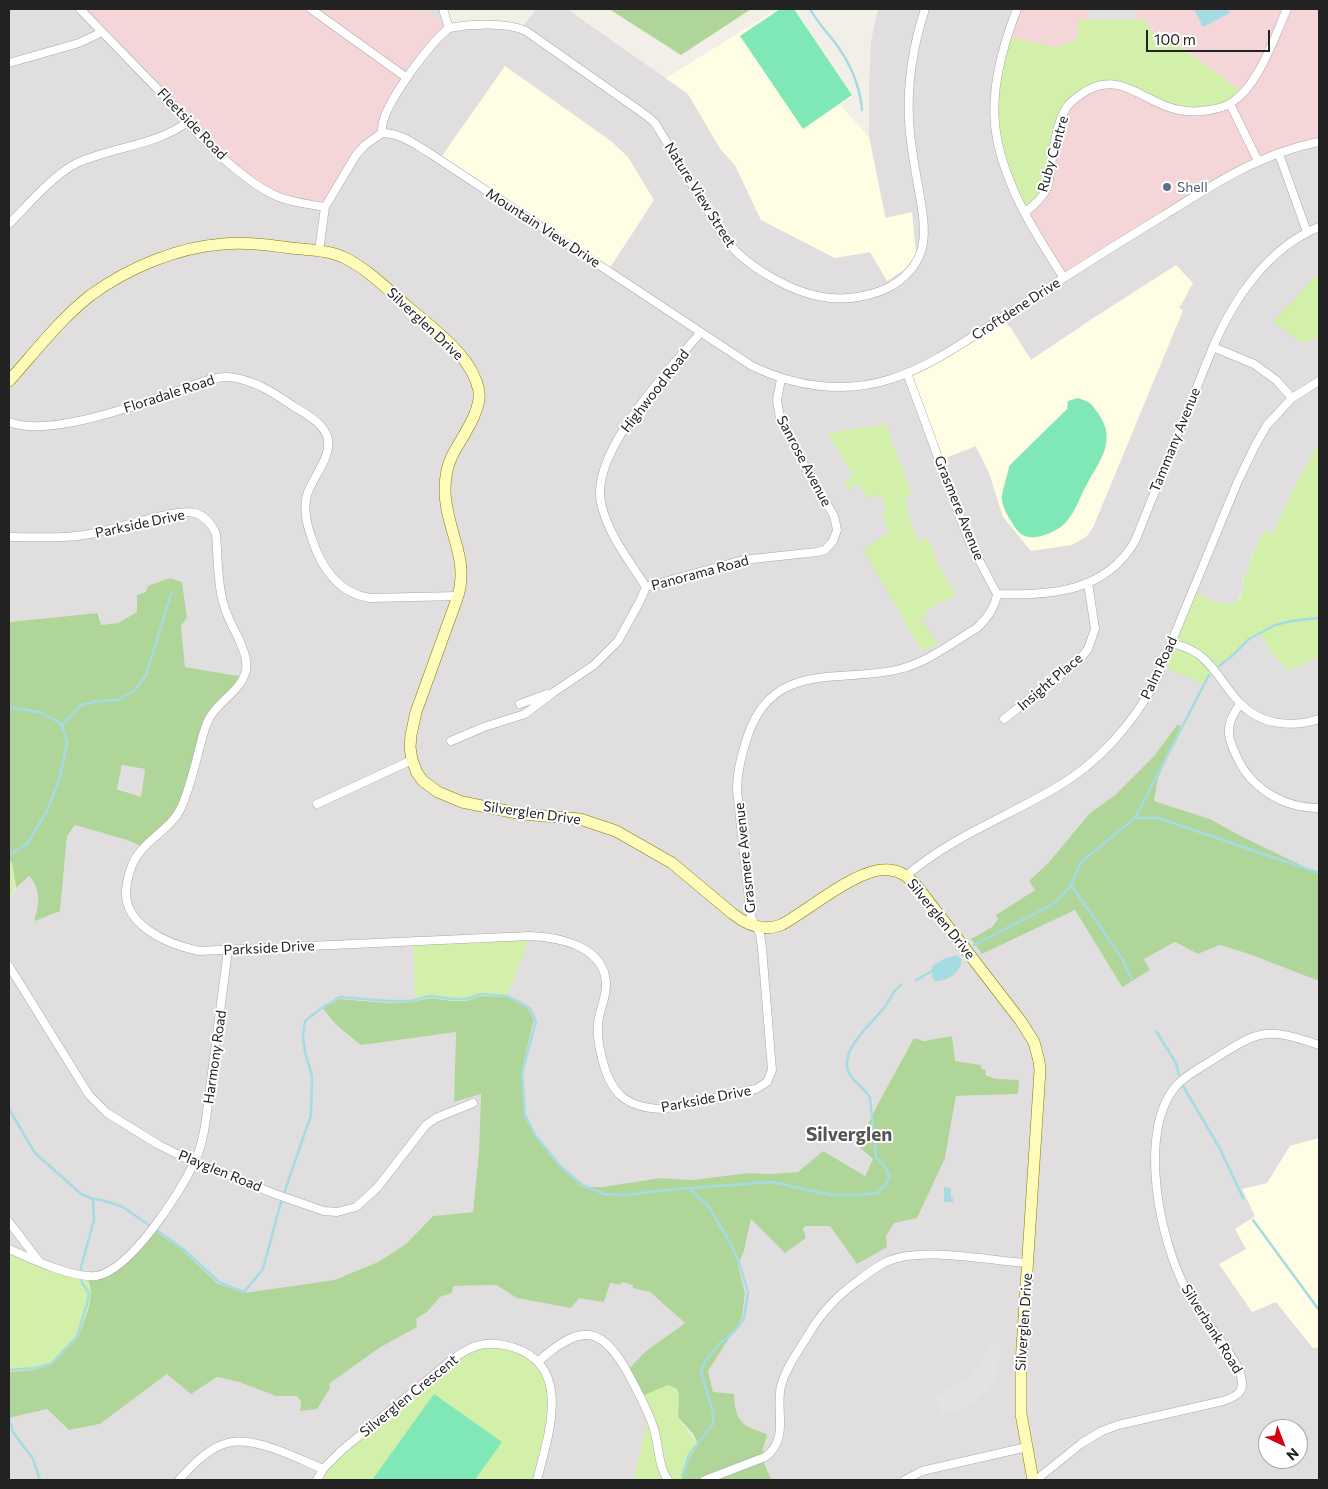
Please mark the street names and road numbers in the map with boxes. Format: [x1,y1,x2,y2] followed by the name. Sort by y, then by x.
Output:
[154,85,230,163] street label: Fleetside Road
[1034,114,1072,194] street label: Ruby Centre
[661,139,739,251] street label: Nature View Street
[483,185,603,271] street label: Mountain View Drive
[969,274,1063,344] street label: Croftdene Drive
[383,284,467,364] street label: Silverglen Drive
[617,346,693,436] street label: Highwood Road
[121,371,217,417] street label: Floradale Road
[1146,385,1204,495] street label: Tammany Avenue
[773,413,835,509] street label: Sanrose Avenue
[930,453,988,563] street label: Grasmere Avenue
[94,506,186,542] street label: Parkside Drive
[649,552,751,594] street label: Panorama Road
[1137,634,1181,702] street label: Palm Road
[1014,650,1086,714] street label: Insight Place
[482,798,582,828] street label: Silverglen Drive
[731,802,759,914] street label: Grasmere Avenue
[904,876,978,962] street label: Silverglen Drive
[223,937,315,959] street label: Parkside Drive
[200,1009,230,1105] street label: Harmony Road
[660,1082,752,1116] street label: Parkside Drive
[176,1147,264,1195] street label: Playglen Road
[1012,1272,1036,1372] street label: Silverglen Drive
[1178,1281,1246,1377] street label: Silverbank Road
[357,1351,461,1441] street label: Silverglen Crescent

